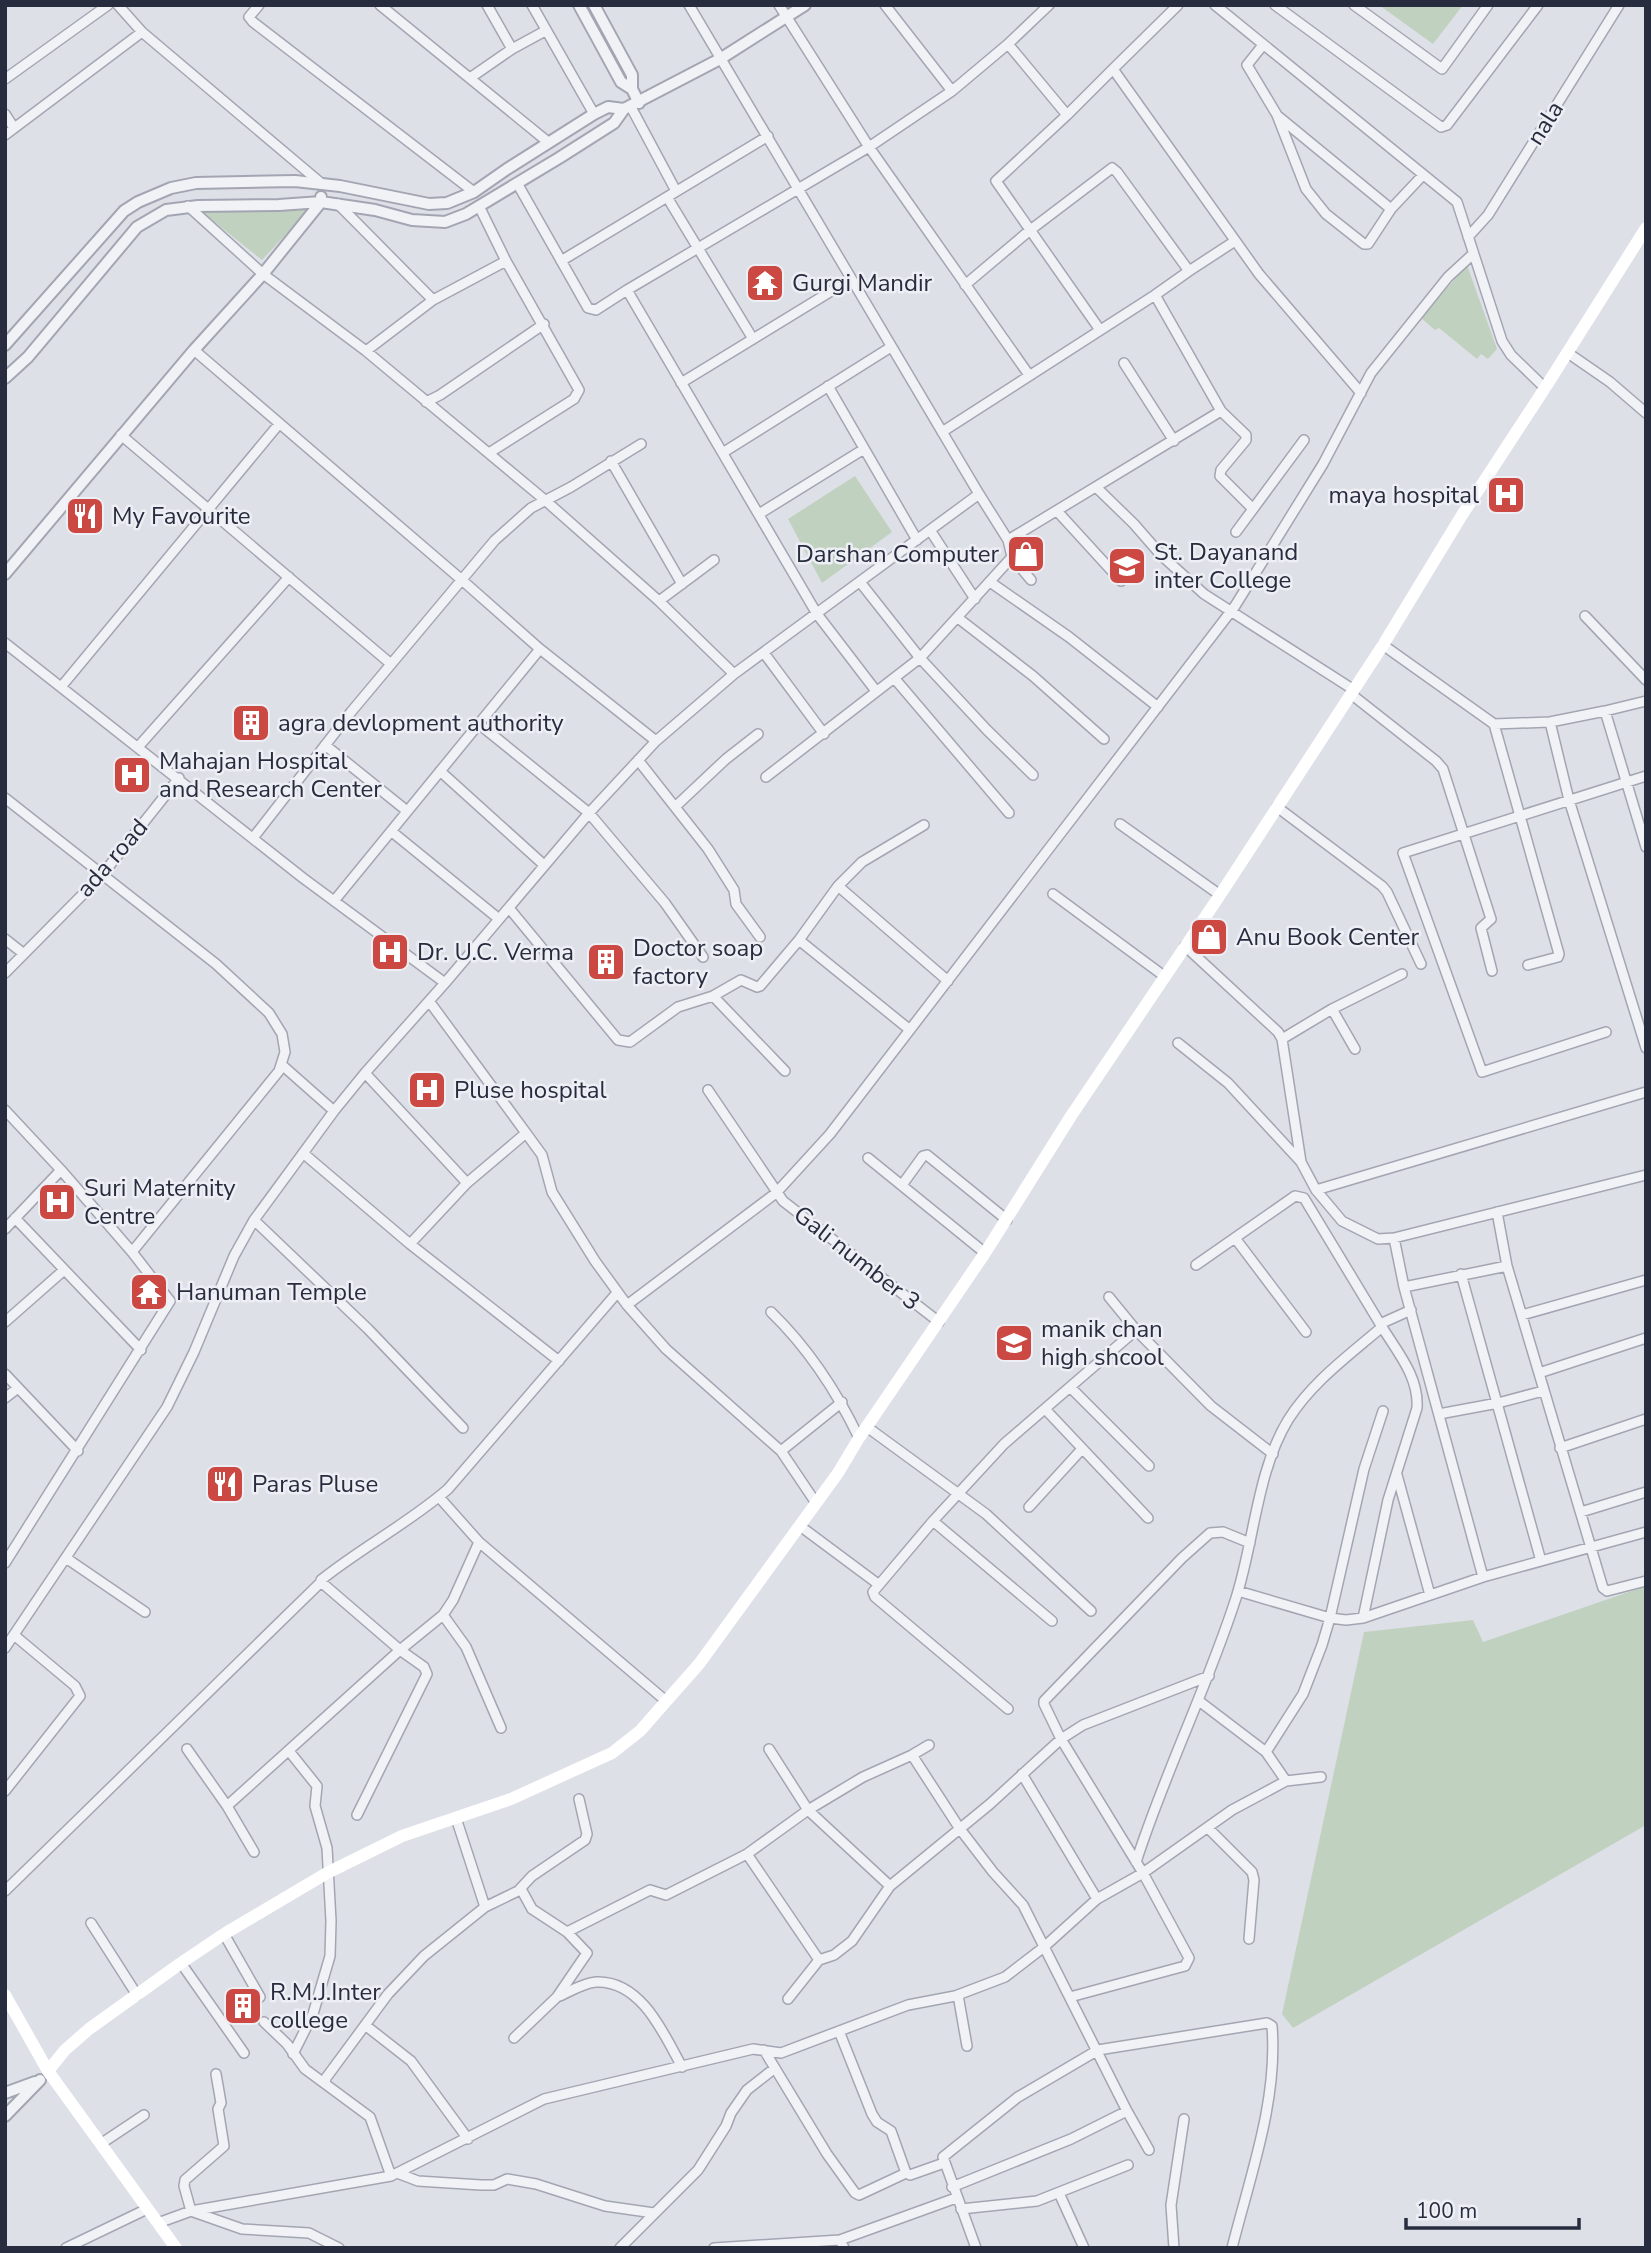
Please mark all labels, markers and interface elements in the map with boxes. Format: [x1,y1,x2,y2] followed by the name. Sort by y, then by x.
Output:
[1519,95,1571,151] street label: nala
[744,262,786,304] temple icon: Gurgi Mandir
[792,267,933,299] place label: Gurgi Mandir
[1485,474,1527,516] hospital icon: maya hospital
[1329,479,1479,511] place label: maya hospital
[64,495,106,537] restaurant icon: My Favourite
[112,500,251,532] place label: My Favourite
[1005,533,1047,575] shop icon: Darshan Computer
[1154,536,1298,596] place label: St. Dayanand inter College
[796,538,999,570] place label: Darshan Computer
[1106,545,1148,587] school or university icon: St. Dayanand inter College
[230,702,272,744] building icon: agra devlopment authority
[278,707,564,739] place label: agra devlopment authority
[159,745,382,805] place label: Mahajan Hospital and Research Center
[111,754,153,796] hospital icon: Mahajan Hospital and Research Center
[69,812,155,904] street label: ada road
[1188,916,1230,958] shop icon: Anu Book Center
[1236,921,1420,953] place label: Anu Book Center
[369,931,411,973] hospital icon: Dr. U.C. Verma
[633,932,763,992] place label: Doctor soap factory
[417,936,574,968] place label: Dr. U.C. Verma
[585,941,627,983] building icon: Doctor soap factory
[406,1069,448,1111] hospital icon: Pluse hospital
[454,1074,607,1106] place label: Pluse hospital
[84,1172,236,1232] place label: Suri Maternity Centre
[36,1181,78,1223] hospital icon: Suri Maternity Centre
[787,1198,927,1318] street label: Gali number 3
[128,1271,170,1313] temple icon: Hanuman Temple
[176,1276,367,1308] place label: Hanuman Temple
[1041,1313,1164,1373] place label: manik chan high shcool
[993,1322,1035,1364] school or university icon: manik chan high shcool
[204,1463,246,1505] restaurant icon: Paras Pluse
[252,1468,378,1500] place label: Paras Pluse
[270,1976,381,2036] place label: R.M.J.Inter college
[222,1985,264,2027] building icon: R.M.J.Inter college
[1406,2186,1579,2230] scale bar
[1416,2197,1477,2225] text: 100 m

